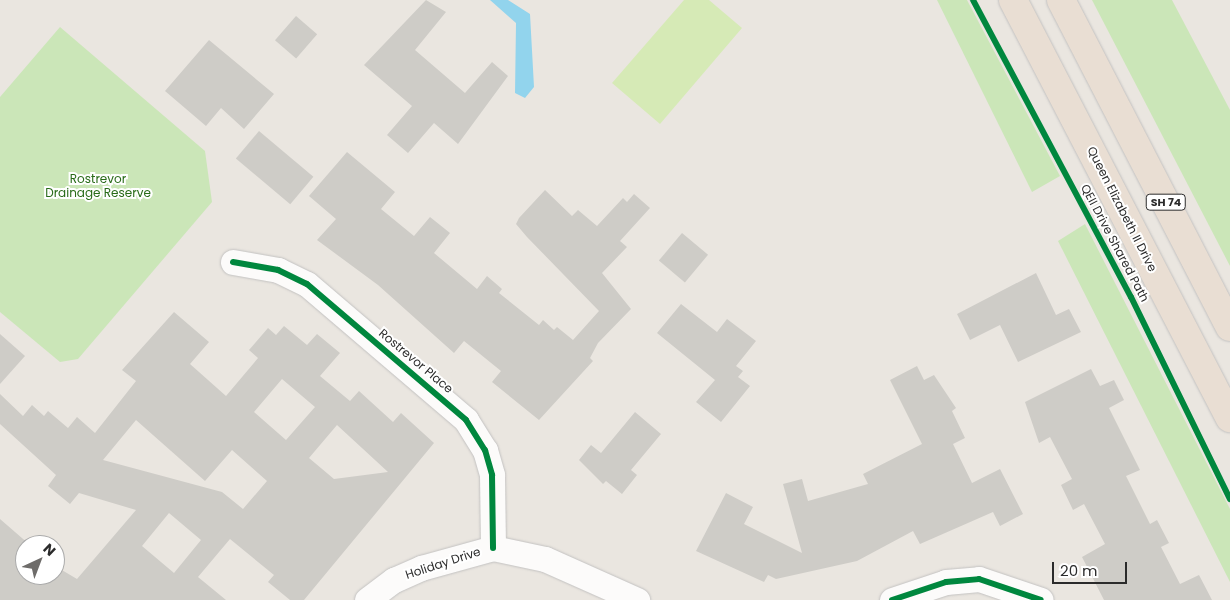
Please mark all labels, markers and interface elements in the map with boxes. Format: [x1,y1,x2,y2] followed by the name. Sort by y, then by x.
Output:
[1084,144,1160,274] street label: Queen Elizabeth II Drive
[45,172,151,200] park label: Rostrevor Drainage Reserve
[1078,182,1152,304] street label: QEII Drive Shared Path
[1145,193,1187,210] road number: SH 74
[376,326,456,396] street label: Rostrevor Place
[15,535,65,585] north arrow
[39,539,60,561] text: N
[404,544,482,582] street label: Holiday Drive
[1055,552,1130,584] scale bar
[1060,560,1098,581] text: 20 m

